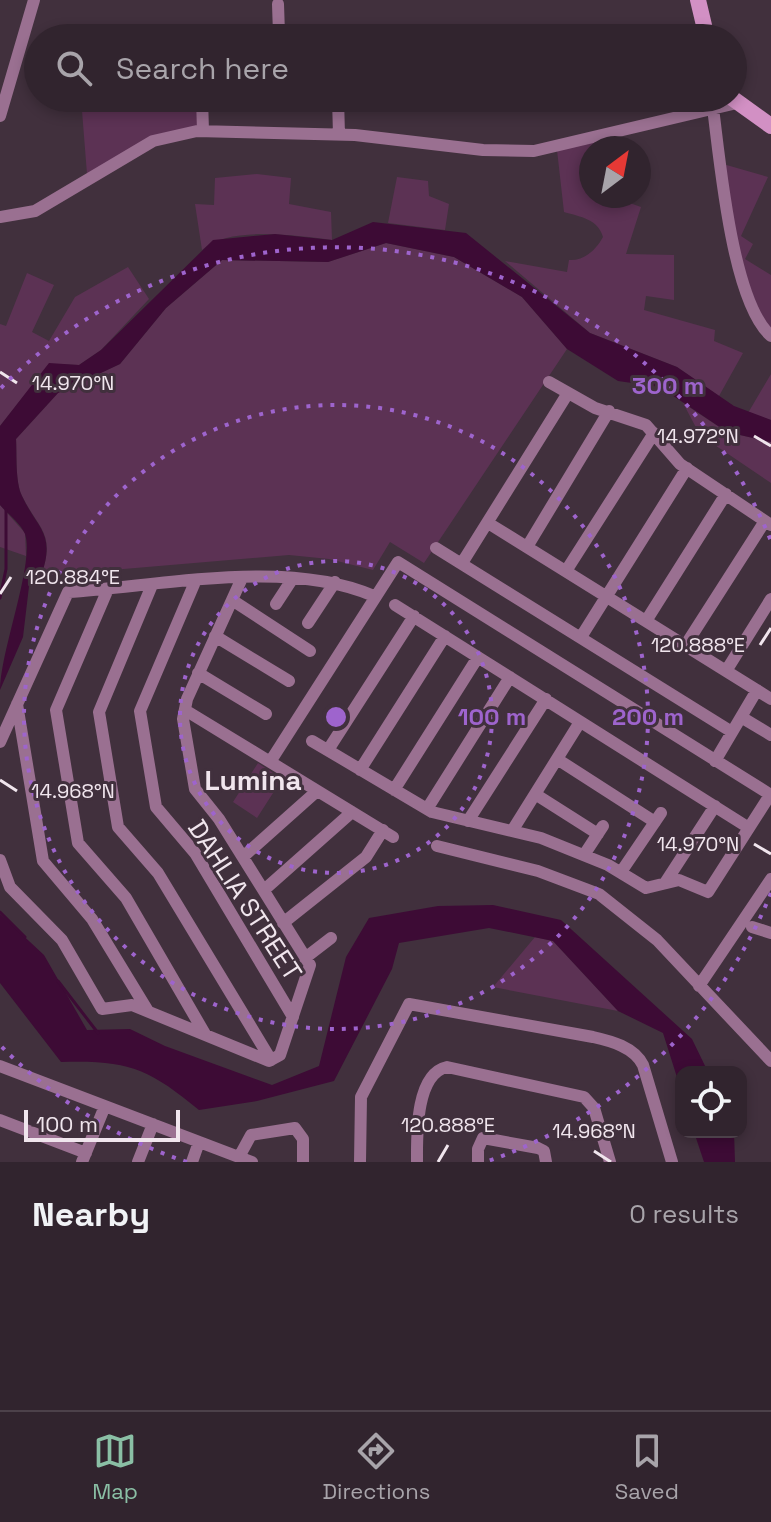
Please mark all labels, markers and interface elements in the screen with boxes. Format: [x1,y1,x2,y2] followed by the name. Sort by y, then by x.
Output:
[24,24,747,112] search box
[52,46,96,90] icon: search
[116,49,289,88] text: Search here
[579,136,651,208] north arrow
[32,370,114,396] text: 14.970°N
[632,370,704,401] text: 300 m
[657,423,739,449] text: 14.972°N
[26,564,120,590] text: 120.884°E
[651,632,745,658] text: 120.888°E
[458,701,526,732] text: 100 m
[612,701,684,732] text: 200 m
[322,703,350,731] centre of rings
[204,762,302,798] district label: Lumina
[31,778,115,804] text: 14.968°N
[180,813,310,987] street label: DAHLIA STREET
[657,831,739,857] text: 14.970°N
[675,1066,747,1138] map controls
[675,1066,747,1138] button: locate
[24,1106,180,1142] scale bar
[36,1110,98,1138] text: 100 m
[401,1112,495,1138] text: 120.888°E
[552,1118,636,1144] text: 14.968°N
[32,1193,150,1236] text: Nearby
[629,1197,739,1231] text: 0 results
[92,1429,138,1505] tab: Map
[322,1429,430,1505] tab: Directions
[615,1429,679,1505] tab: Saved

